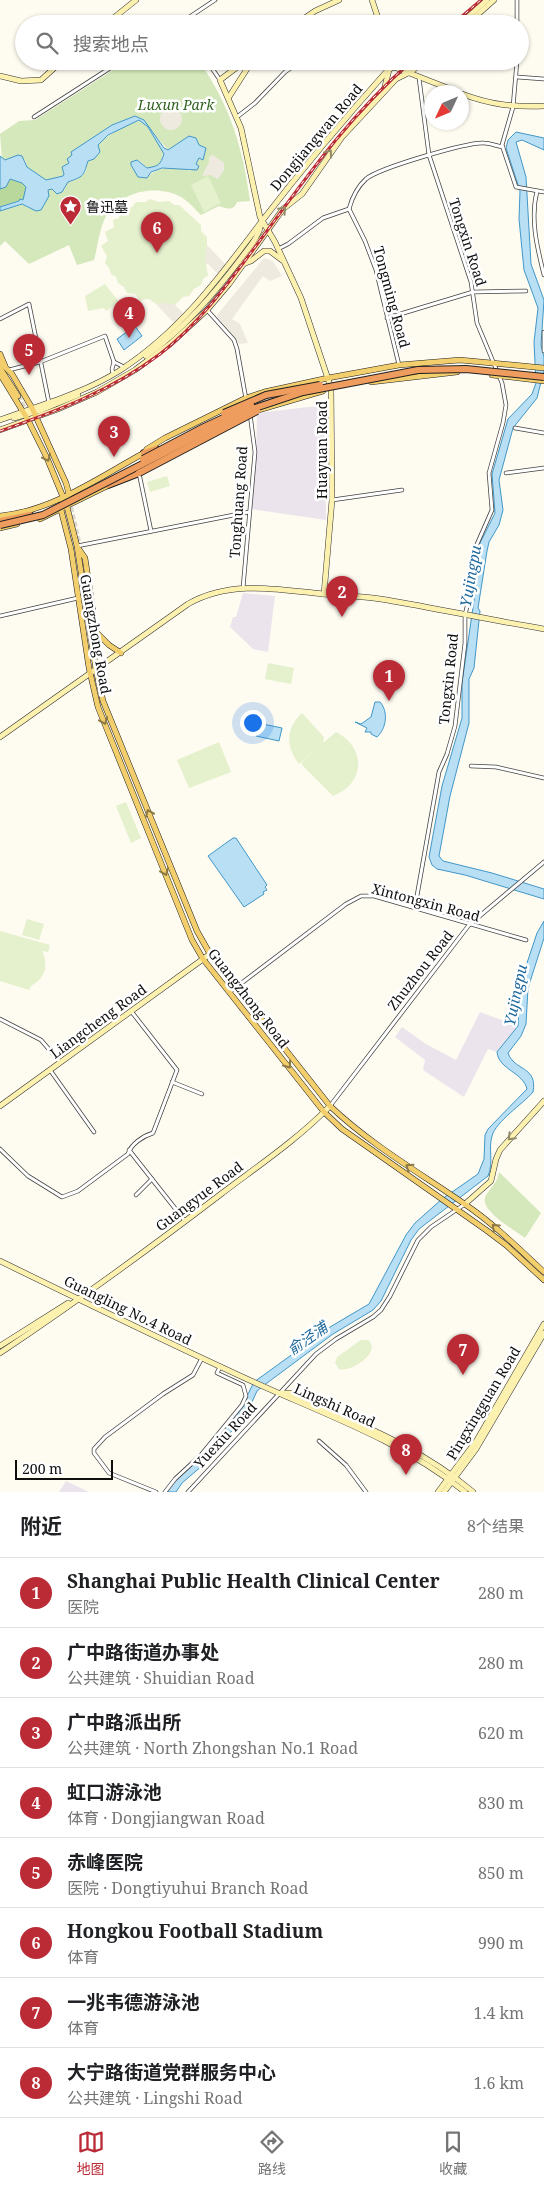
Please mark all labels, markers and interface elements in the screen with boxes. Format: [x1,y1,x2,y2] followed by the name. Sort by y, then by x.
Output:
[15,15,529,70] search box
[33,29,61,57] icon: search
[73,31,149,57] text: 搜索地点
[266,79,367,195] street label: Dongjiangwan Road
[424,85,469,130] north arrow
[137,95,215,114] park label: Luxun Park
[323,150,331,159] one-way arrow
[58,194,82,225] place icon: 鲁迅墓
[445,196,491,289] street label: Tongxin Road
[86,197,128,216] place label: 鲁迅墓
[277,206,286,215] one-way arrow
[141,212,173,253] pin: 6
[369,244,415,350] street label: Tongming Road
[113,297,145,338] pin: 4
[13,334,45,375] pin: 5
[312,400,331,499] street label: Huayuan Road
[98,416,130,457] pin: 3
[225,445,251,559] street label: Tonghuang Road
[41,453,51,462] one-way arrow
[455,544,485,608] water label: Yujingpu
[76,573,116,696] street label: Guangzhong Road
[326,576,358,617] pin: 2
[434,632,462,726] street label: Tongxin Road
[373,660,405,701] pin: 1
[240,710,266,736] your location
[97,716,108,725] one-way arrow
[144,809,155,818] one-way arrow
[158,867,169,876] one-way arrow
[370,878,483,926] street label: Xintongxin Road
[383,926,457,1014] street label: Zhuzhou Road
[204,944,294,1052] street label: Guangzhong Road
[499,962,531,1028] water label: Yujingpu
[46,979,150,1062] street label: Liangcheng Road
[282,1059,291,1069] one-way arrow
[508,1131,517,1140] one-way arrow
[151,1157,247,1235] street label: Guangyue Road
[405,1163,414,1173] one-way arrow
[492,1224,501,1233] one-way arrow
[61,1271,195,1349] street label: Guangling No.4 Road
[283,1316,333,1359] water label: 俞泾浦
[447,1334,479,1375] pin: 7
[442,1342,525,1463] street label: Pingxingguan Road
[291,1379,379,1432] street label: Lingshi Road
[189,1398,261,1473] street label: Yuexiu Road
[390,1434,422,1475] pin: 8
[15,1457,112,1480] scale bar
[22,1459,62,1478] text: 200 m
[20,1512,62,1540] text: 附近
[467,1515,524,1537] text: 8个结果
[67,1568,440,1594] text: Shanghai Public Health Clinical Center
[31,1582,41,1604] text: 1
[478,1582,524,1604] text: 280 m
[67,1596,99,1618] text: 医院
[67,1639,219,1665] text: 广中路街道办事处
[31,1652,41,1674] text: 2
[478,1652,524,1674] text: 280 m
[67,1667,254,1689] text: 公共建筑 · Shuidian Road
[67,1709,181,1735] text: 广中路派出所
[31,1722,41,1744] text: 3
[478,1722,524,1744] text: 620 m
[67,1737,358,1759] text: 公共建筑 · North Zhongshan No.1 Road
[67,1779,162,1805] text: 虹口游泳池
[31,1792,41,1814] text: 4
[478,1792,524,1814] text: 830 m
[67,1807,265,1829] text: 体育 · Dongjiangwan Road
[67,1849,143,1875] text: 赤峰医院
[31,1862,41,1884] text: 5
[478,1862,524,1884] text: 850 m
[67,1877,308,1899] text: 医院 · Dongtiyuhui Branch Road
[67,1918,323,1944] text: Hongkou Football Stadium
[31,1932,41,1954] text: 6
[478,1932,524,1954] text: 990 m
[67,1946,99,1968] text: 体育
[67,1989,200,2015] text: 一兆韦德游泳池
[31,2002,41,2024] text: 7
[473,2002,524,2024] text: 1.4 km
[67,2017,99,2039] text: 体育
[67,2059,276,2085] text: 大宁路街道党群服务中心
[31,2072,41,2094] text: 8
[473,2072,524,2094] text: 1.6 km
[67,2087,243,2109] text: 公共建筑 · Lingshi Road
[77,2128,105,2178] tab: 地图
[258,2128,286,2178] tab: 路线
[439,2128,467,2178] tab: 收藏

